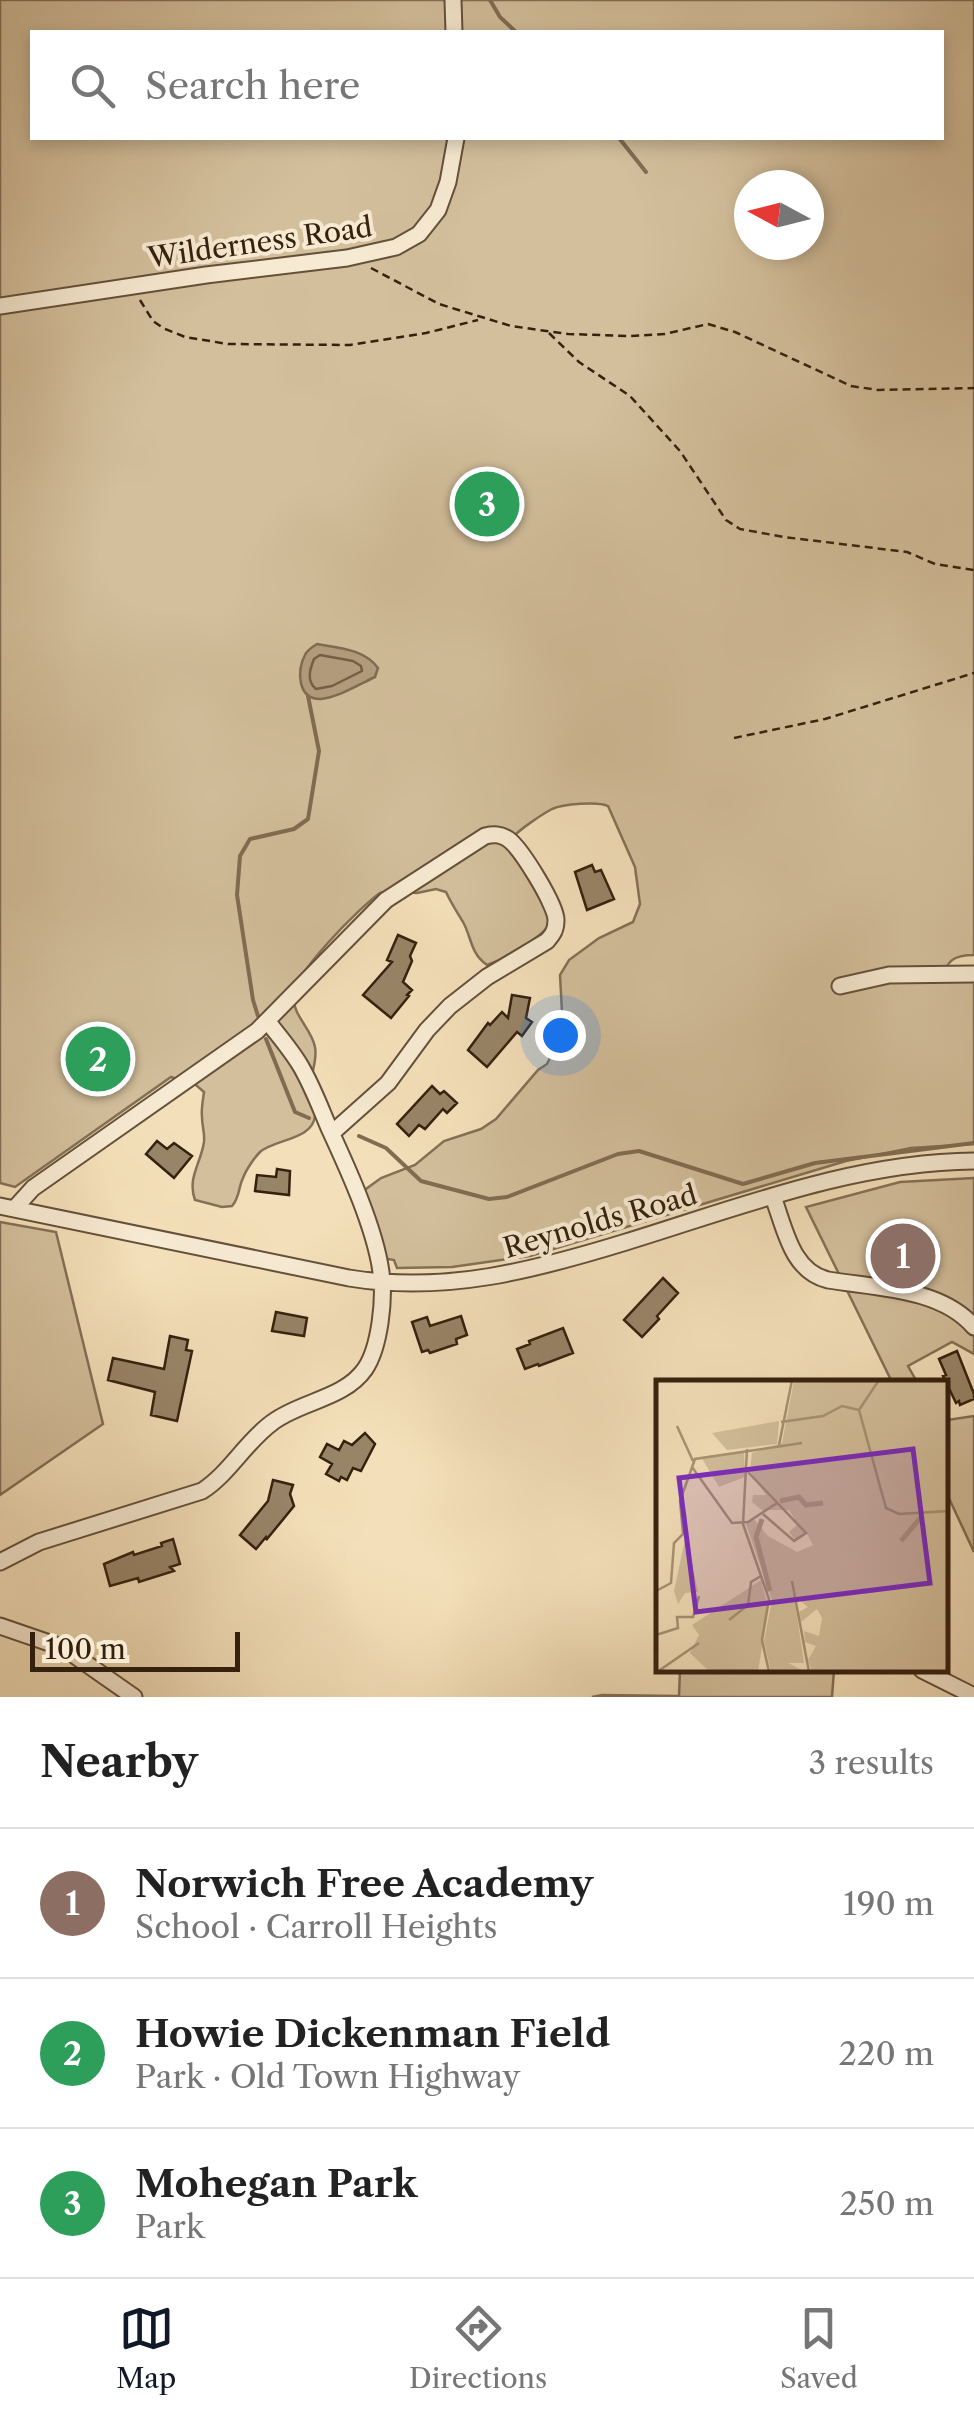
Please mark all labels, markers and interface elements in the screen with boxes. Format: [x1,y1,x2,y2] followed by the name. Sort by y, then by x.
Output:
[30,30,944,140] search box
[65,58,120,113] icon: search
[145,62,360,109] text: Search here
[734,170,824,260] north arrow
[145,209,374,275] street label: Wilderness Road
[454,466,520,542] pin: 3
[535,1010,586,1061] your location
[66,1022,130,1096] pin: 2
[499,1177,701,1265] street label: Reynolds Road
[870,1218,936,1294] pin: 1
[656,1380,949,1672] inset map
[30,1627,240,1672] scale bar
[45,1632,126,1666] text: 100 m
[40,1736,198,1788] text: Nearby
[808,1743,934,1782] text: 3 results
[135,1860,593,1907] text: Norwich Free Academy
[65,1884,80,1923] text: 1
[843,1884,934,1923] text: 190 m
[135,1907,498,1946] text: School · Carroll Heights
[135,2010,610,2057] text: Howie Dickenman Field
[63,2034,82,2073] text: 2
[839,2034,934,2073] text: 220 m
[135,2057,520,2096] text: Park · Old Town Highway
[135,2160,418,2207] text: Mohegan Park
[63,2184,82,2223] text: 3
[840,2184,934,2223] text: 250 m
[135,2207,205,2246] text: Park
[116,2301,176,2395] tab: Map
[409,2301,547,2395] tab: Directions
[780,2301,858,2395] tab: Saved

